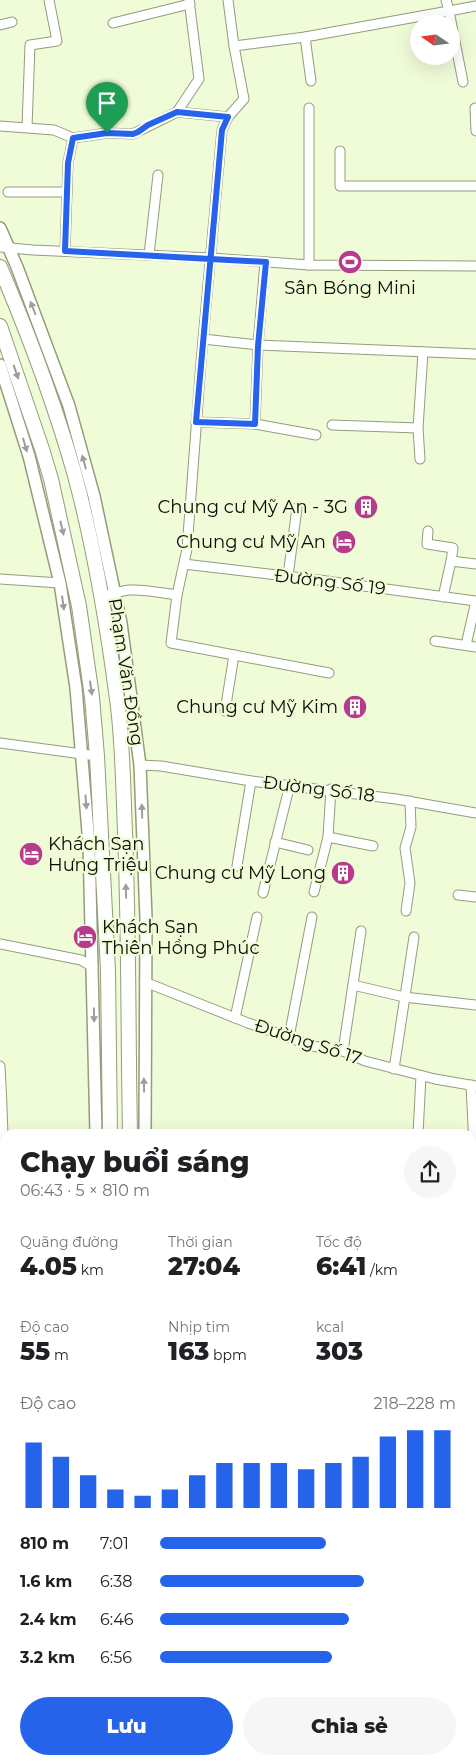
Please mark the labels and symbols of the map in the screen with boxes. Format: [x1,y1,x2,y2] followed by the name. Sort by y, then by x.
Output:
[410,15,460,65] north arrow
[86,82,128,133] pin
[337,249,363,275] sports icon: Sân Bóng Mini
[284,277,416,299] place label: Sân Bóng Mini
[29,300,37,315] one-way arrow
[12,365,20,380] one-way arrow
[22,437,30,452] one-way arrow
[80,454,88,469] one-way arrow
[353,494,379,520] building icon: Chung cư Mỹ An - 3G
[158,496,348,518] place label: Chung cư Mỹ An - 3G
[58,520,66,535] one-way arrow
[331,529,357,555] hotel icon: Chung cư Mỹ An
[176,531,326,553] place label: Chung cư Mỹ An
[273,564,387,600] street label: Đường Số 19
[59,595,67,611] one-way arrow
[103,597,149,747] street label: Phạm Văn Đồng
[87,680,95,696] one-way arrow
[342,694,368,720] building icon: Chung cư Mỹ Kim
[176,696,338,718] place label: Chung cư Mỹ Kim
[262,771,376,807] street label: Đường Số 18
[82,795,90,811] one-way arrow
[138,803,146,819] one-way arrow
[48,833,149,876] place label: Khách Sạn Hưng Triệu
[18,841,44,867] hotel icon: Khách Sạn Hưng Triệu
[330,860,356,886] building icon: Chung cư Mỹ Long
[155,862,326,884] place label: Chung cư Mỹ Long
[122,883,130,899] one-way arrow
[102,916,260,959] place label: Khách Sạn Thiên Hồng Phúc
[72,924,98,950] hotel icon: Khách Sạn Thiên Hồng Phúc
[90,1008,98,1024] one-way arrow
[252,1014,364,1070] street label: Đường Số 17
[140,1077,148,1093] one-way arrow

